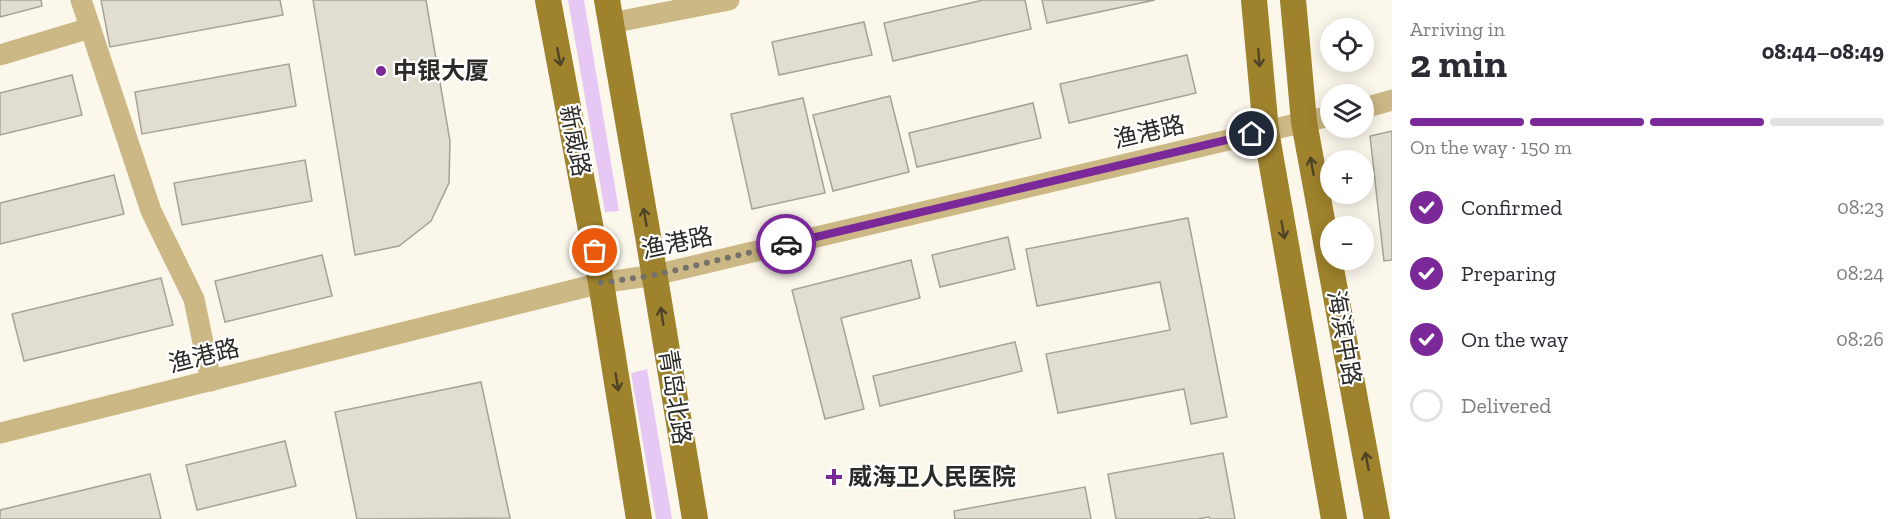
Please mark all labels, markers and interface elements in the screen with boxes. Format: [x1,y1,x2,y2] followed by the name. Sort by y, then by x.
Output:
[1410,17,1505,41] text: Arriving in
[1320,18,1374,270] map controls
[1320,18,1374,72] button: locate
[1762,38,1884,65] text: 08:44–08:49
[1410,40,1507,87] text: 2 min
[554,47,565,67] one-way arrow
[1254,48,1265,68] one-way arrow
[393,56,489,85] place label: 中银大厦
[374,64,388,78] marker: 中银大厦
[1320,84,1374,138] button: layers
[554,103,597,179] street label: 新威路
[1226,108,1277,159] pin
[1111,109,1187,154] street label: 渔港路
[1235,117,1268,150] icon: home
[1410,135,1572,159] text: On the way · 150 m
[1320,150,1374,204] button: +
[1306,157,1317,177] one-way arrow
[1410,191,1443,224] icon: check
[1461,194,1562,221] text: Confirmed
[1837,195,1884,219] text: 08:23
[639,208,650,227] one-way arrow
[756,214,816,274] courier
[1320,216,1374,270] button: −
[1278,220,1289,239] one-way arrow
[639,221,715,264] street label: 渔港路
[569,225,620,276] pin
[770,228,803,261] icon: car
[578,234,611,267] icon: bag
[1410,257,1443,290] icon: check
[1461,260,1556,287] text: Preparing
[1836,261,1884,285] text: 08:24
[1322,288,1367,388] street label: 海滨中路
[656,307,667,327] one-way arrow
[1410,323,1443,356] icon: check
[1461,326,1568,353] text: On the way
[1836,327,1884,351] text: 08:26
[165,333,242,378] street label: 渔港路
[654,347,697,447] street label: 青岛北路
[612,372,623,391] one-way arrow
[1461,392,1551,419] text: Delivered
[1361,452,1372,472] one-way arrow
[848,462,1016,491] place label: 威海卫人民医院
[825,468,843,486] marker: 威海卫人民医院

